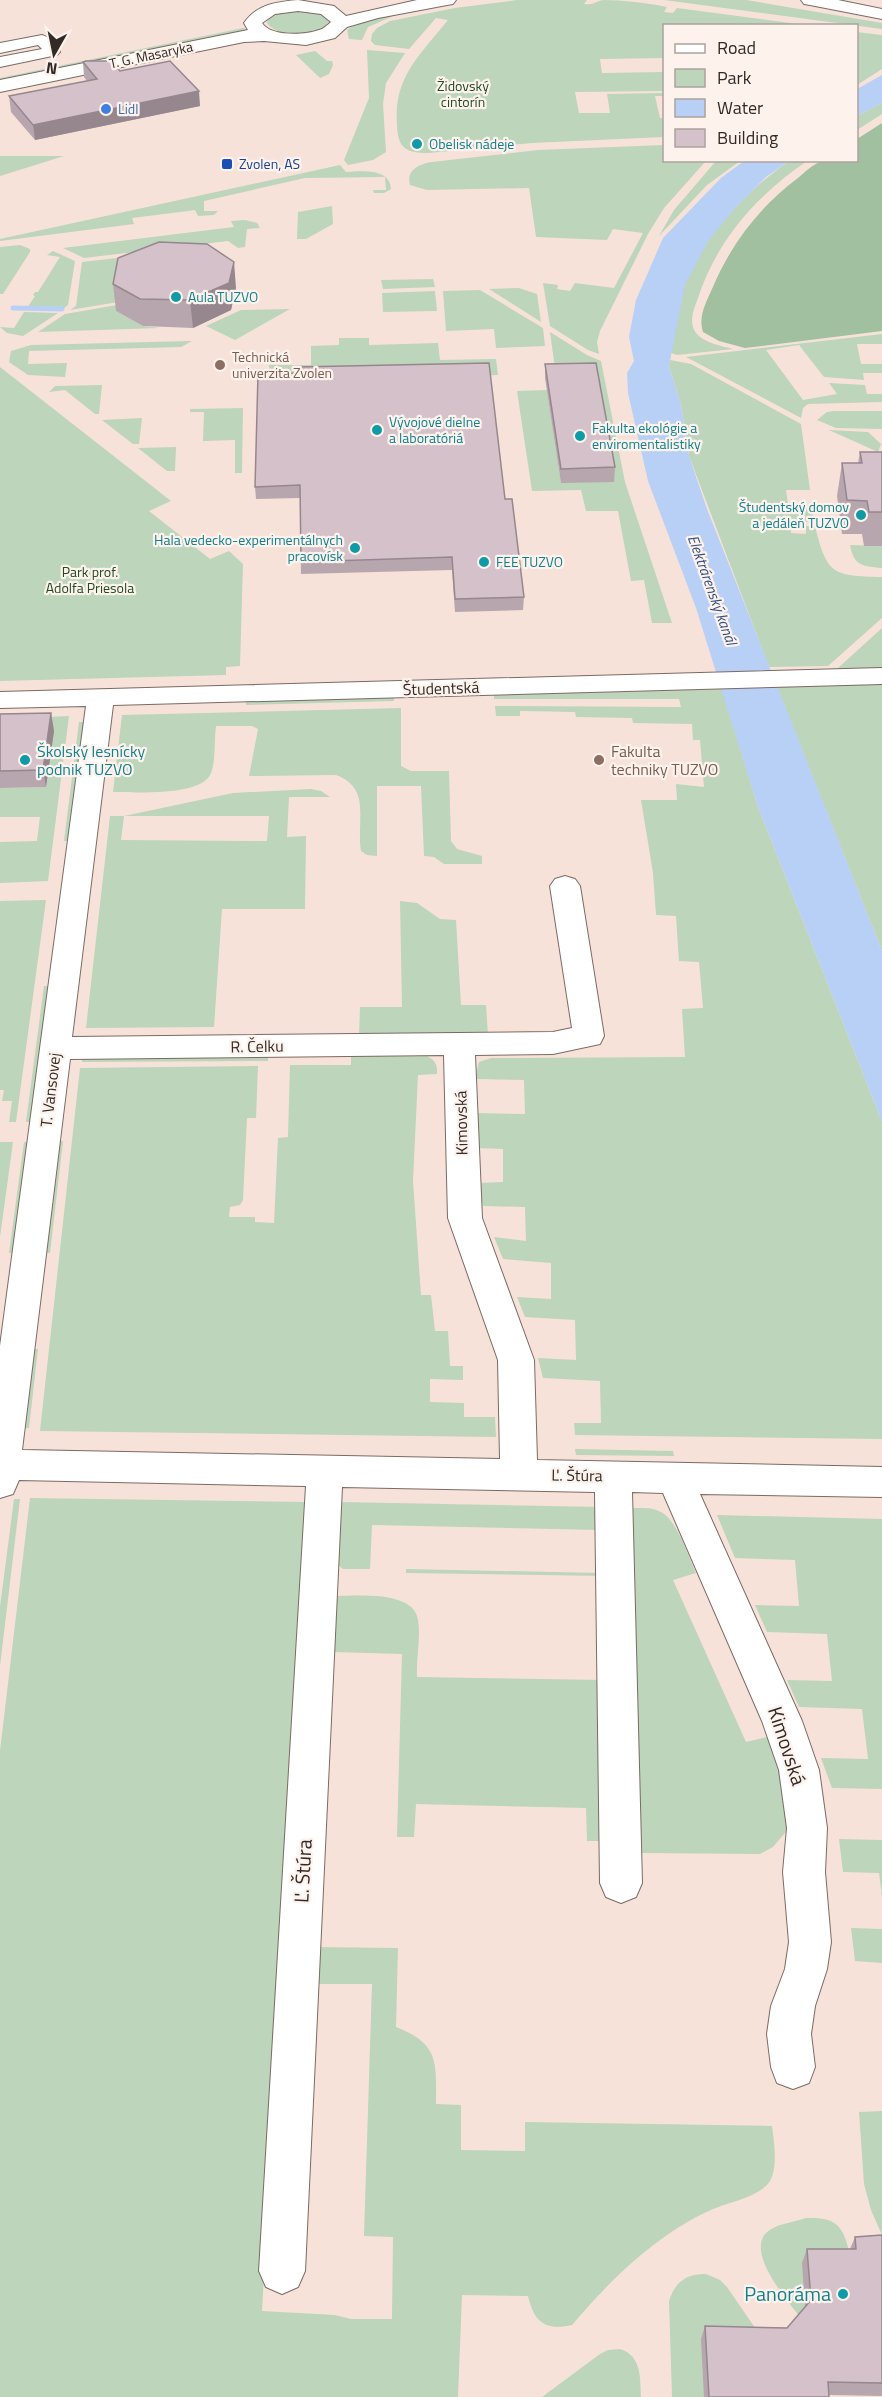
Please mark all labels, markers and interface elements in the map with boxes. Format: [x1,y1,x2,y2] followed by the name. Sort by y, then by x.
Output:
[24,24,84,84] north arrow
[663,24,858,162] legend
[717,34,756,61] text: Road
[107,35,195,74] street label: T. G. Masaryka
[44,56,59,82] text: N
[717,64,752,91] text: Park
[437,75,489,112] park label: Židovský cintorín
[717,94,763,121] text: Water
[118,98,138,119] place label: Lidl
[99,102,113,116] marker: Lidl
[717,124,778,151] text: Building
[429,133,514,154] place label: Obelisk nádeje
[410,137,424,151] marker: Obelisk nádeje
[239,153,300,174] place label: Zvolen, AS
[220,157,234,171] marker: Zvolen, AS
[188,286,258,307] place label: Aula TUZVO
[169,290,183,304] marker: Aula TUZVO
[232,346,332,383] place label: Technická univerzita Zvolen
[213,358,227,372] marker: Technická univerzita Zvolen
[389,411,480,448] place label: Vývojové dielne a laboratóriá
[592,417,701,454] place label: Fakulta ekológie a enviromentalistiky
[370,423,384,437] marker: Vývojové dielne a laboratóriá
[573,429,587,443] marker: Fakulta ekológie a enviromentalistiky
[739,496,849,533] place label: Študentský domov a jedáleň TUZVO
[854,508,868,522] marker: Študentský domov a jedáleň TUZVO
[154,529,343,566] place label: Hala vedecko-experimentálnych pracovísk
[682,532,744,650] water label: Elektrárenský kanál
[348,541,362,555] marker: Hala vedecko-experimentálnych pracovísk
[496,551,563,572] place label: FEE TUZVO
[477,555,491,569] marker: FEE TUZVO
[46,561,134,598] park label: Park prof. Adolfa Priesola
[402,675,480,701] street label: Študentská
[37,739,146,781] place label: Školský lesnícky podnik TUZVO
[611,739,718,781] place label: Fakulta techniky TUZVO
[18,753,32,767] marker: Školský lesnícky podnik TUZVO
[592,753,606,767] marker: Fakulta techniky TUZVO
[230,1034,284,1058] street label: R. Čelku
[34,1051,66,1129] street label: T. Vansovej
[448,1090,474,1156] street label: Kimovská
[551,1463,603,1487] street label: Ľ. Štúra
[760,1702,815,1789] street label: Kimovská
[285,1838,320,1904] street label: Ľ. Štúra
[744,2278,831,2309] place label: Panoráma
[836,2287,850,2301] marker: Panoráma

